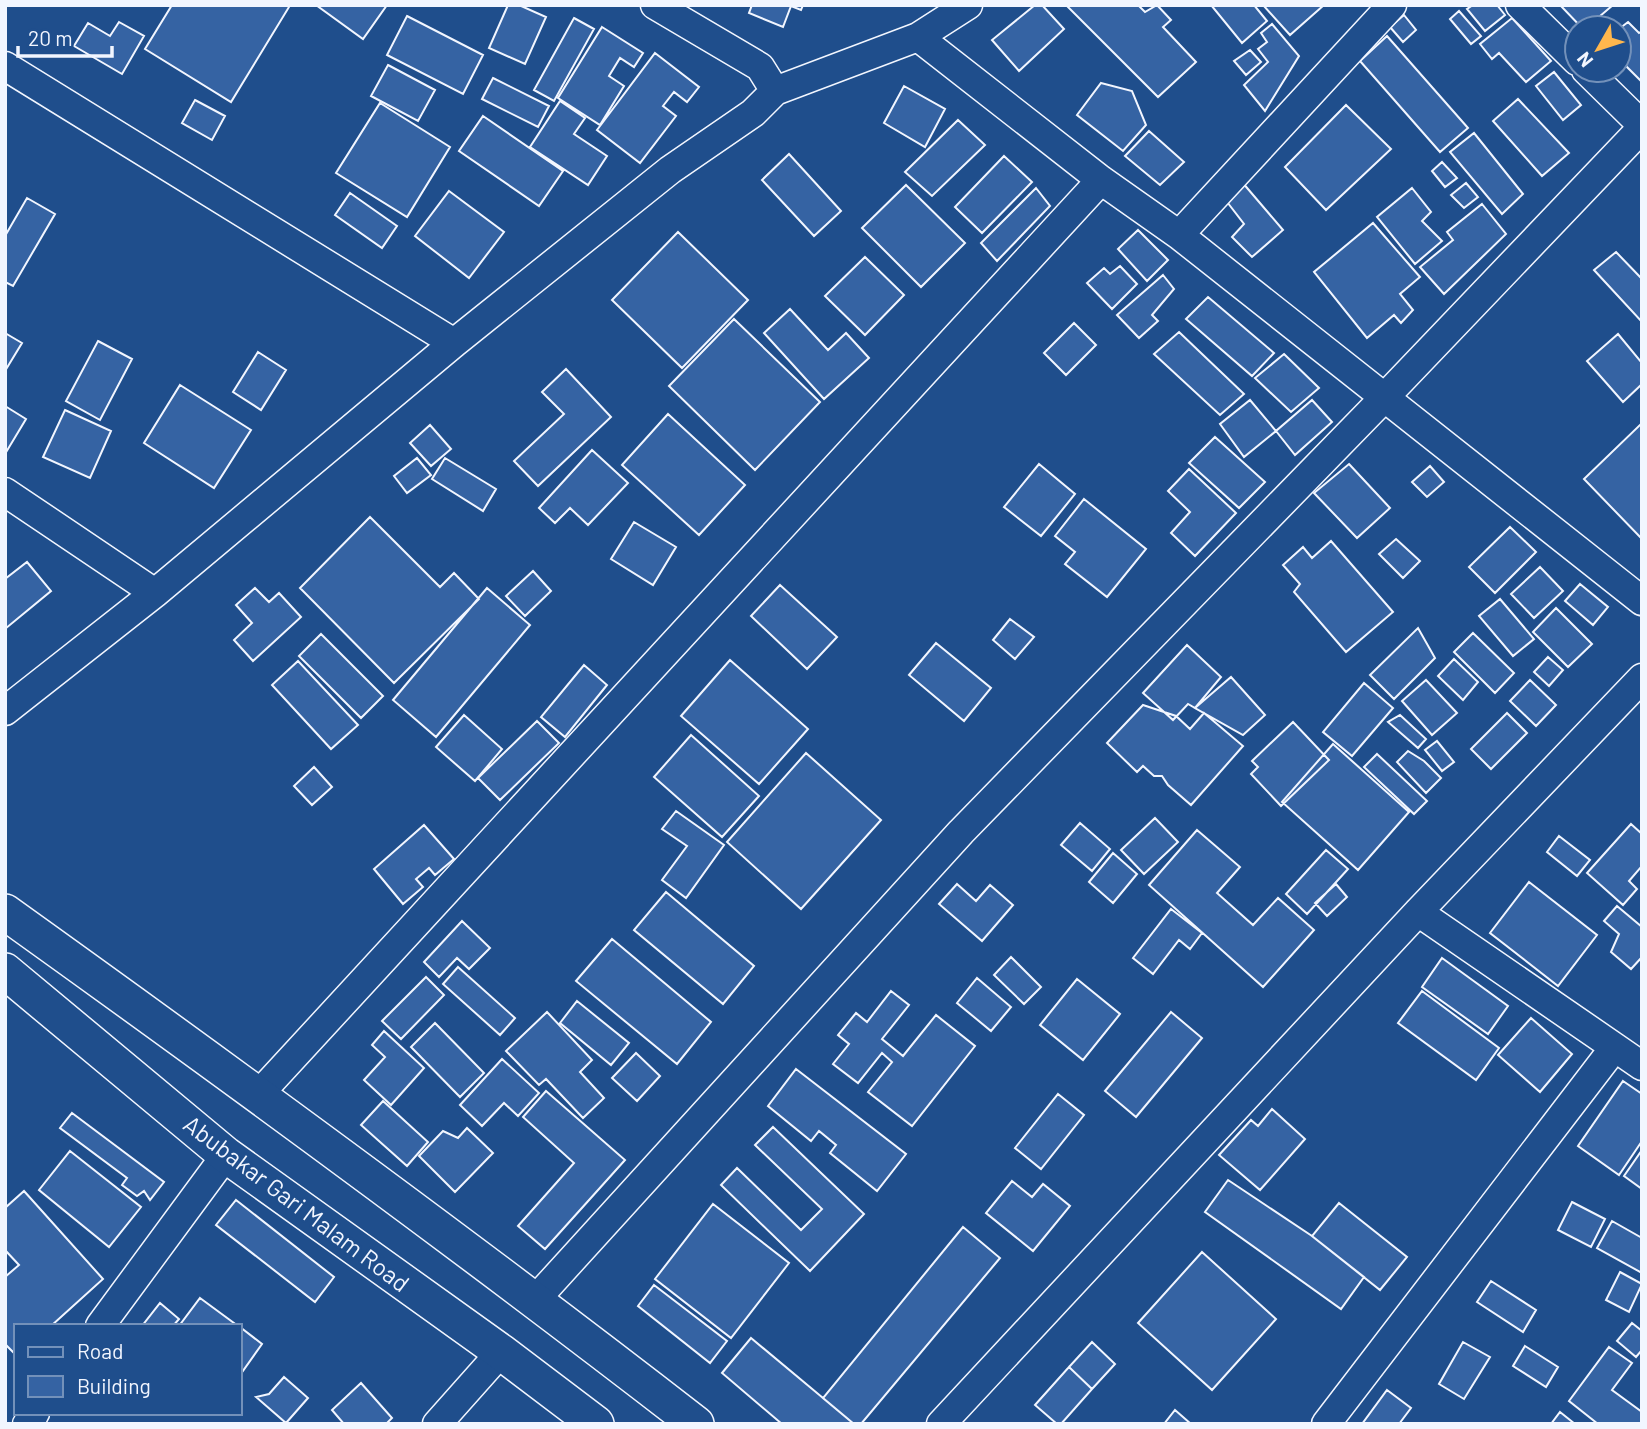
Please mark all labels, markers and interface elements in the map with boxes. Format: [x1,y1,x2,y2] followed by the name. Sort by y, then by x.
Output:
[18,14,112,58] scale bar
[1563,14,1633,84] north arrow
[28,25,73,50] text: 20 m
[1571,48,1597,72] text: N
[178,1109,416,1297] street label: Abubakar Gari Malam Road
[14,1324,242,1415] legend
[77,1338,123,1363] text: Road
[77,1373,151,1398] text: Building

